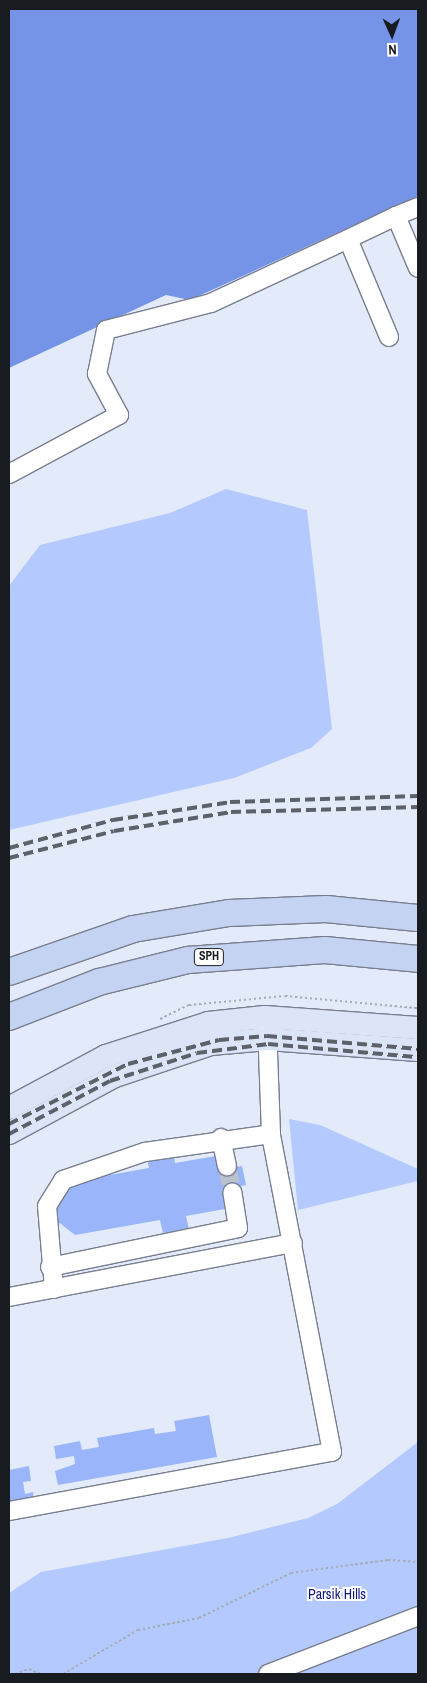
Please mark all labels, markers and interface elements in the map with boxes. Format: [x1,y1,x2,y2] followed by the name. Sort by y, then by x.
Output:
[367,10,417,60] north arrow
[388,41,397,59] text: N
[193,948,225,966] road number: SPH
[308,1586,366,1602] park label: Parsik Hills

